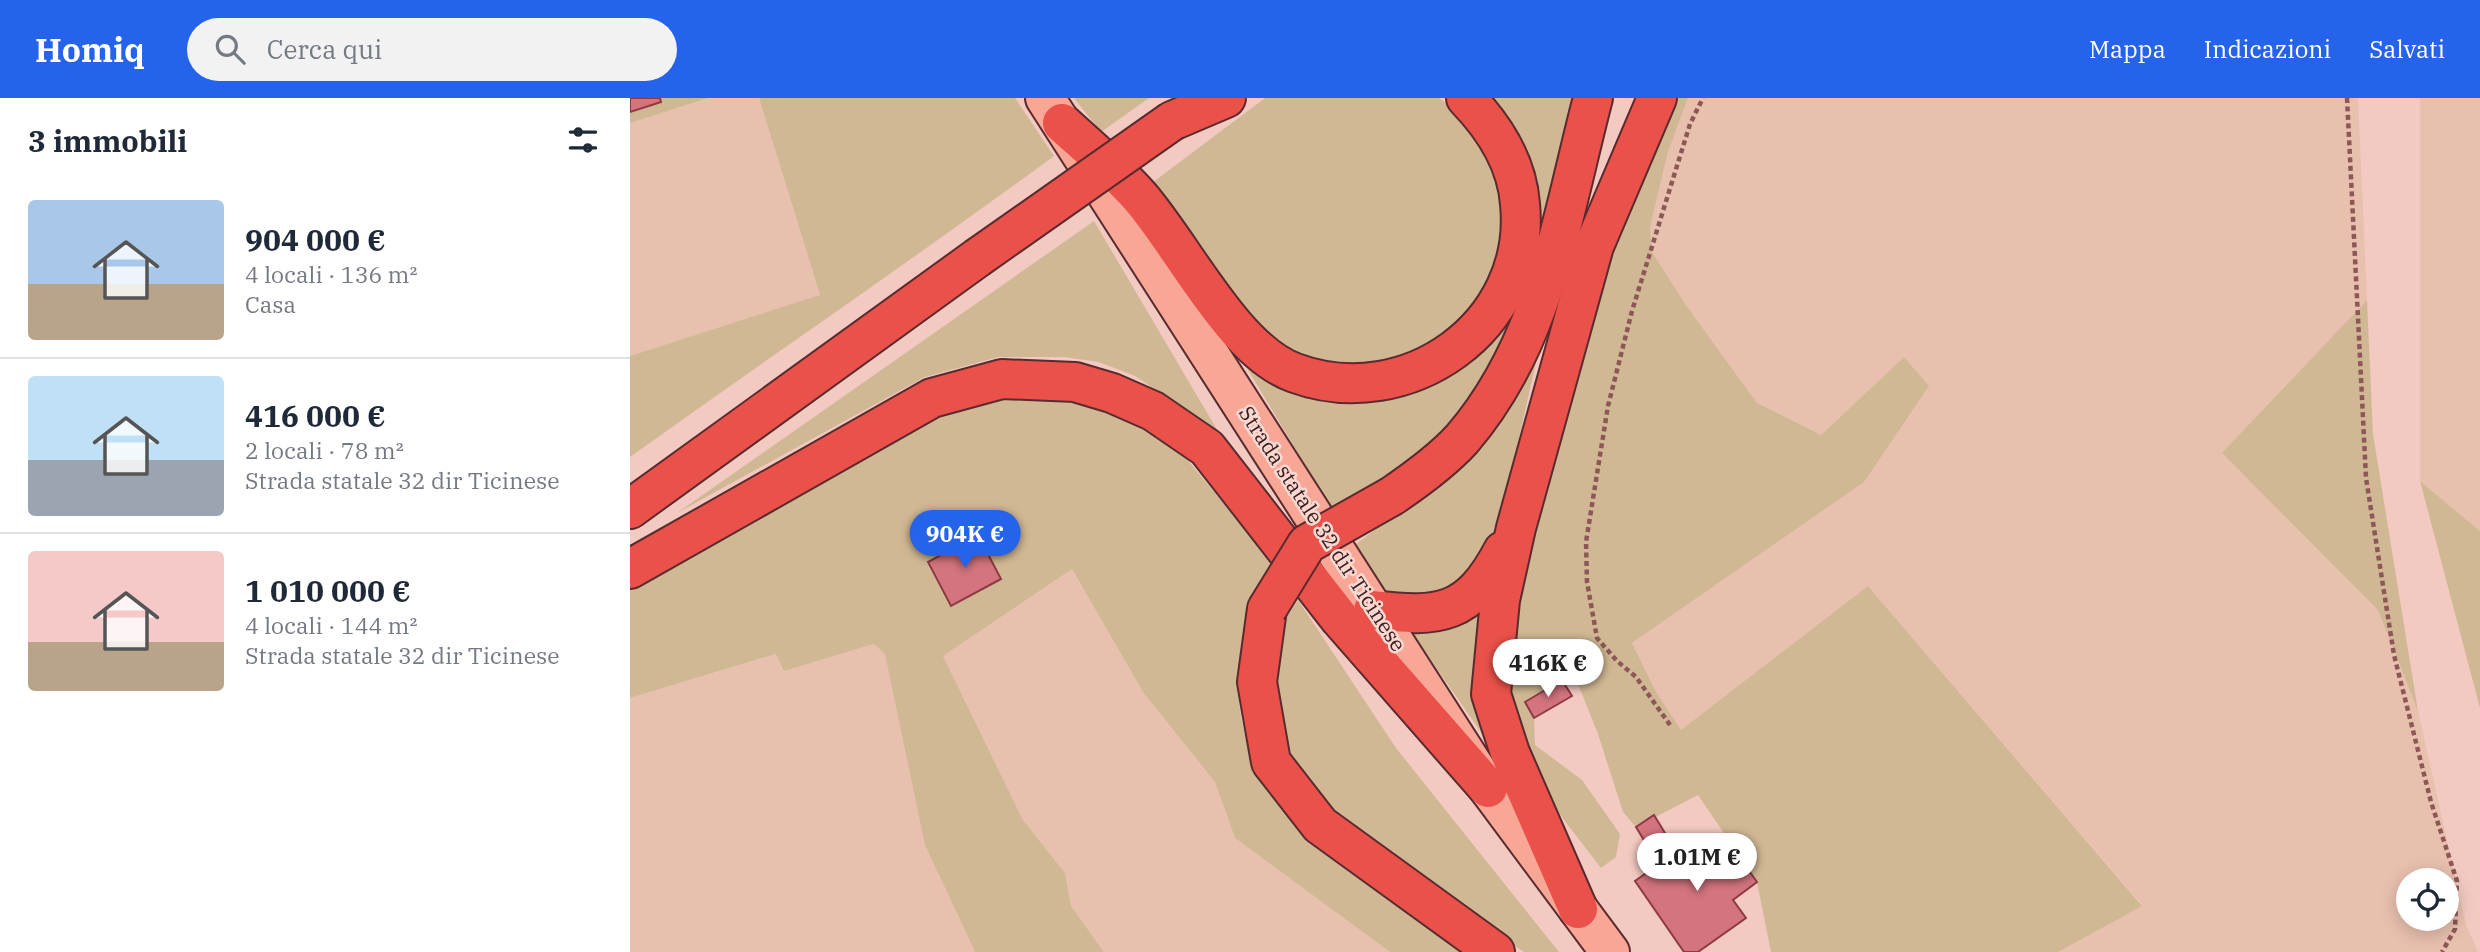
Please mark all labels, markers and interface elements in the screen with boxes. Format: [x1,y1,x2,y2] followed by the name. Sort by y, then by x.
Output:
[187,18,677,81] search box
[35,28,145,71] text: Homiq
[211,30,249,68] icon: search
[267,32,382,66] text: Cerca qui
[2089,33,2166,65] text: Mappa
[2204,33,2331,65] text: Indicazioni
[2369,33,2445,65] text: Salvati
[28,121,187,160] text: 3 immobili
[564,121,602,159] icon: filters
[245,220,386,259] text: 904 000 €
[84,228,168,312] icon: home
[245,259,417,289] text: 4 locali · 136 m²
[245,289,296,319] text: Casa
[245,396,386,435] text: 416 000 €
[1233,400,1413,657] street label: Strada statale 32 dir Ticinese
[84,404,168,488] icon: home
[245,435,404,465] text: 2 locali · 78 m²
[245,465,560,495] text: Strada statale 32 dir Ticinese
[908,510,1022,570] pin: 904K €
[926,518,1004,548] text: 904K €
[245,571,411,610] text: 1 010 000 €
[84,579,168,663] icon: home
[245,610,417,640] text: 4 locali · 144 m²
[245,640,560,670] text: Strada statale 32 dir Ticinese
[1491,640,1605,699] pin: 416K €
[1509,647,1587,677] text: 416K €
[1632,834,1762,893] pin: 1.01M €
[1653,841,1741,871] text: 1.01M €
[2396,868,2459,931] map controls
[2396,868,2459,931] button: locate

